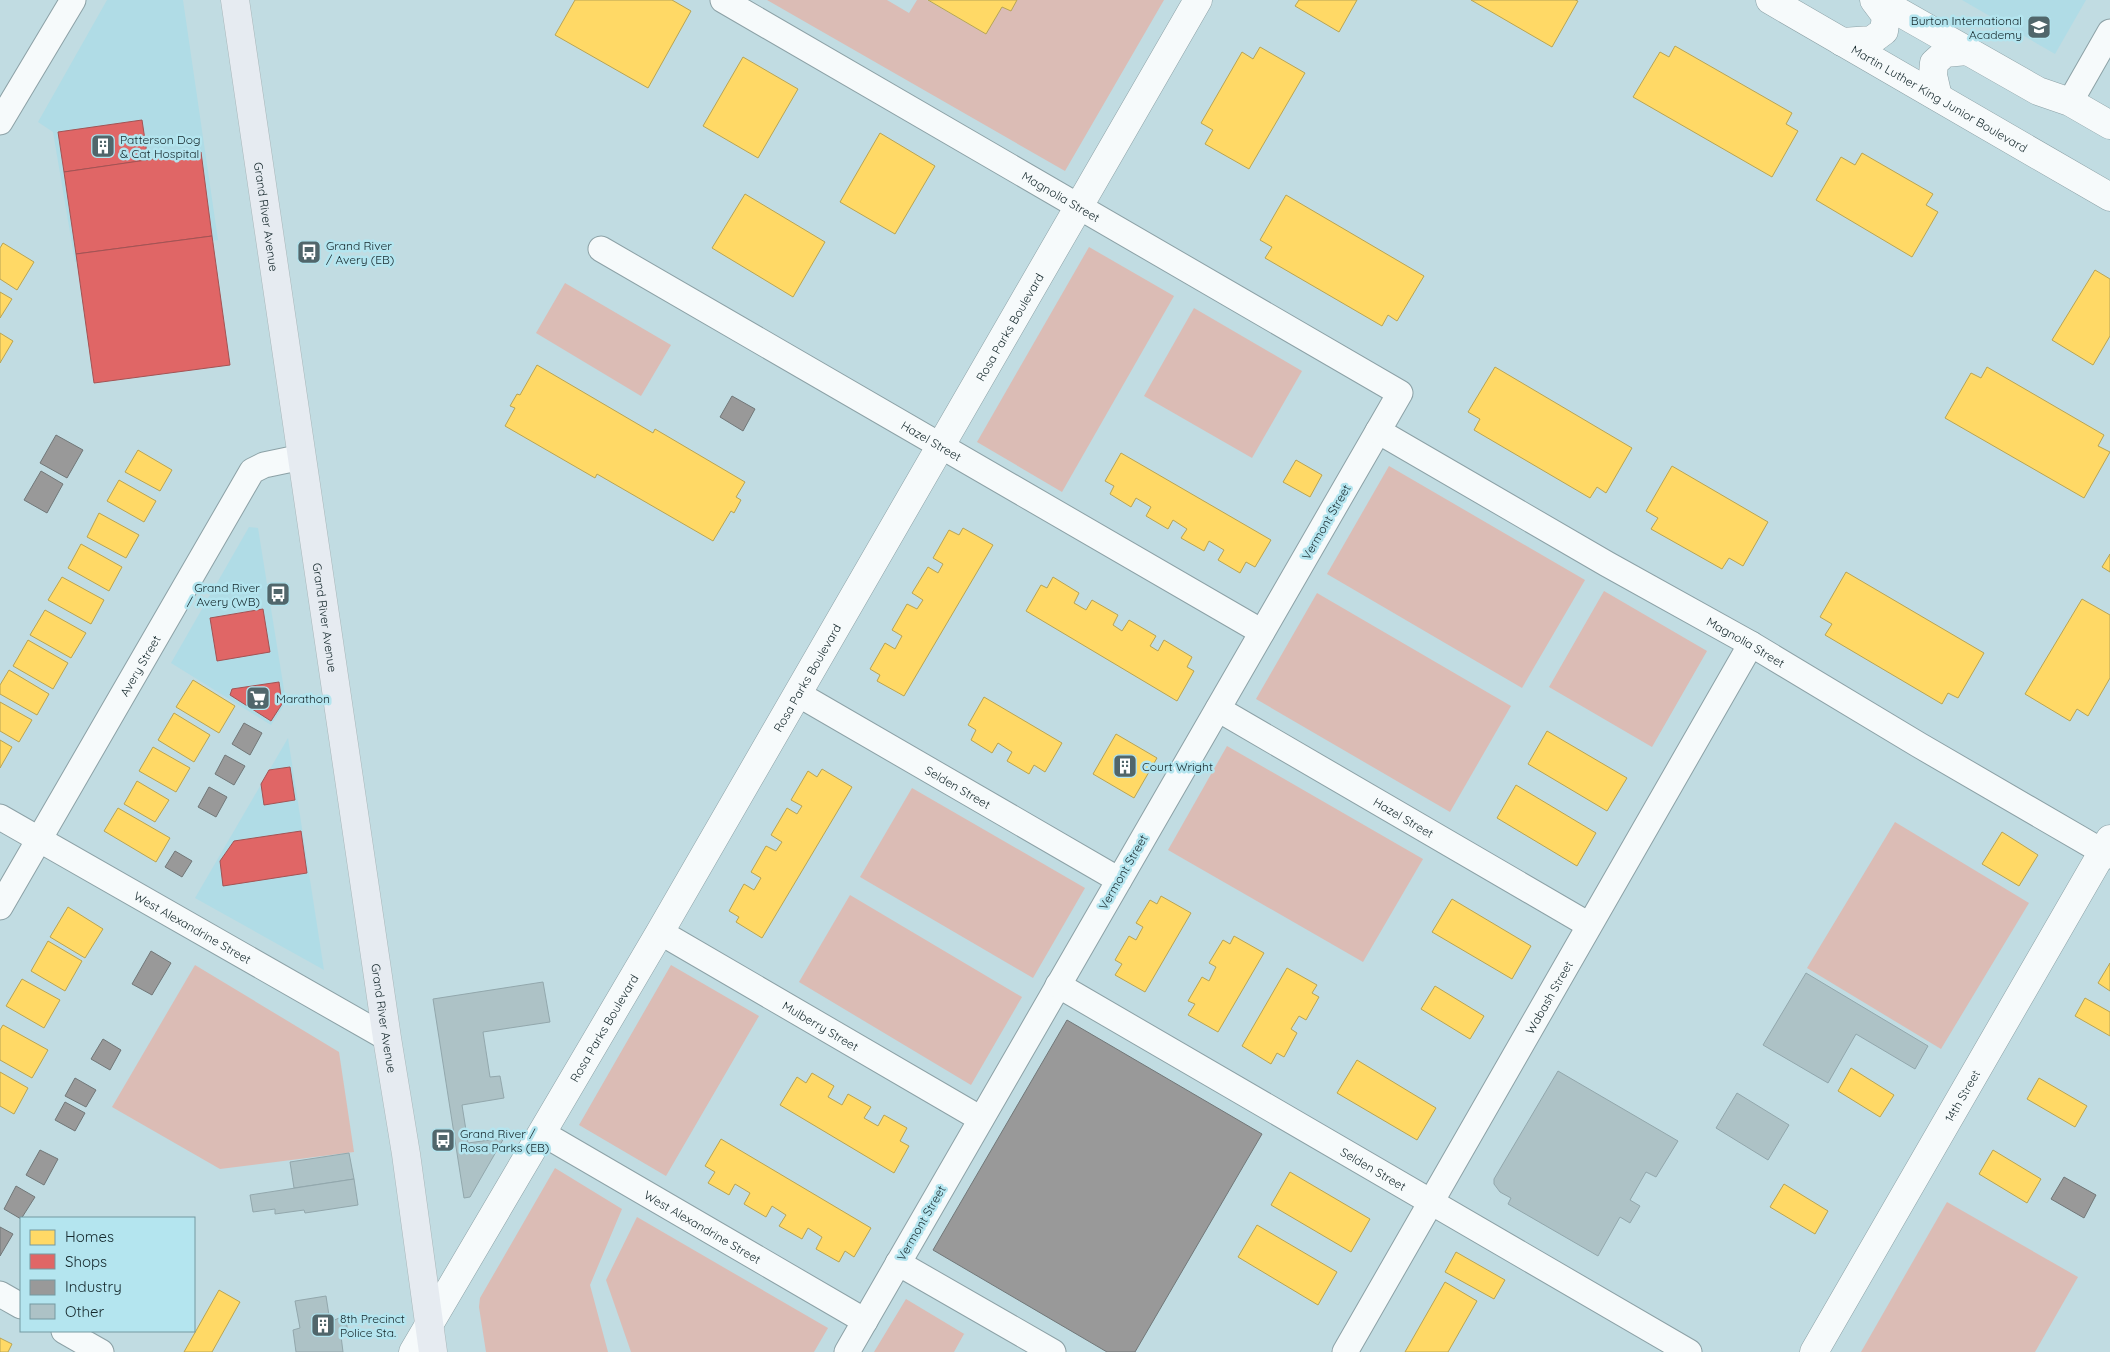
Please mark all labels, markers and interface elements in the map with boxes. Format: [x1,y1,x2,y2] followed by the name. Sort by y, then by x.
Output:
[1911,13,2022,42] place label: Burton International Academy
[2026,14,2052,40] school or university icon: Burton International Academy
[1849,41,2030,155] street label: Martin Luther King Junior Boulevard
[120,132,200,161] place label: Patterson Dog & Cat Hospital
[90,133,116,159] building icon: Patterson Dog & Cat Hospital
[251,161,282,273] street label: Grand River Avenue
[1019,168,1103,225] street label: Magnolia Street
[326,238,394,267] place label: Grand River / Avery (EB)
[296,239,322,265] bus stop icon: Grand River / Avery (EB)
[972,270,1046,384] street label: Rosa Parks Boulevard
[899,417,964,464] street label: Hazel Street
[1298,482,1354,562] street label: Vermont Street
[310,562,341,673] street label: Grand River Avenue
[187,580,260,609] place label: Grand River / Avery (WB)
[265,581,291,607] bus stop icon: Grand River / Avery (WB)
[1704,613,1788,670] street label: Magnolia Street
[770,621,844,734] street label: Rosa Parks Boulevard
[116,632,163,699] street label: Avery Street
[245,685,271,711] supermarket icon: Marathon
[276,691,330,706] place label: Marathon
[1112,753,1138,779] building icon: Court Wright
[1142,759,1213,774] place label: Court Wright
[923,762,994,812] street label: Selden Street
[1371,794,1437,841] street label: Hazel Street
[1095,832,1151,912] street label: Vermont Street
[131,888,254,966] street label: West Alexandrine Street
[1522,958,1575,1036] street label: Wabash Street
[369,962,400,1074] street label: Grand River Avenue
[566,971,641,1084] street label: Rosa Parks Boulevard
[780,998,862,1054] street label: Mulberry Street
[1941,1067,1983,1124] street label: 14th Street
[460,1126,549,1155] place label: Grand River / Rosa Parks (EB)
[430,1127,456,1153] bus stop icon: Grand River / Rosa Parks (EB)
[1338,1144,1409,1193] street label: Selden Street
[893,1183,949,1263] street label: Vermont Street
[642,1187,764,1266] street label: West Alexandrine Street
[20,1217,195,1332] legend
[65,1227,114,1246] text: Homes
[65,1252,107,1271] text: Shops
[65,1277,122,1296] text: Industry
[65,1302,105,1321] text: Other
[340,1311,405,1340] place label: 8th Precinct Police Sta.
[310,1312,336,1338] building icon: 8th Precinct Police Sta.

